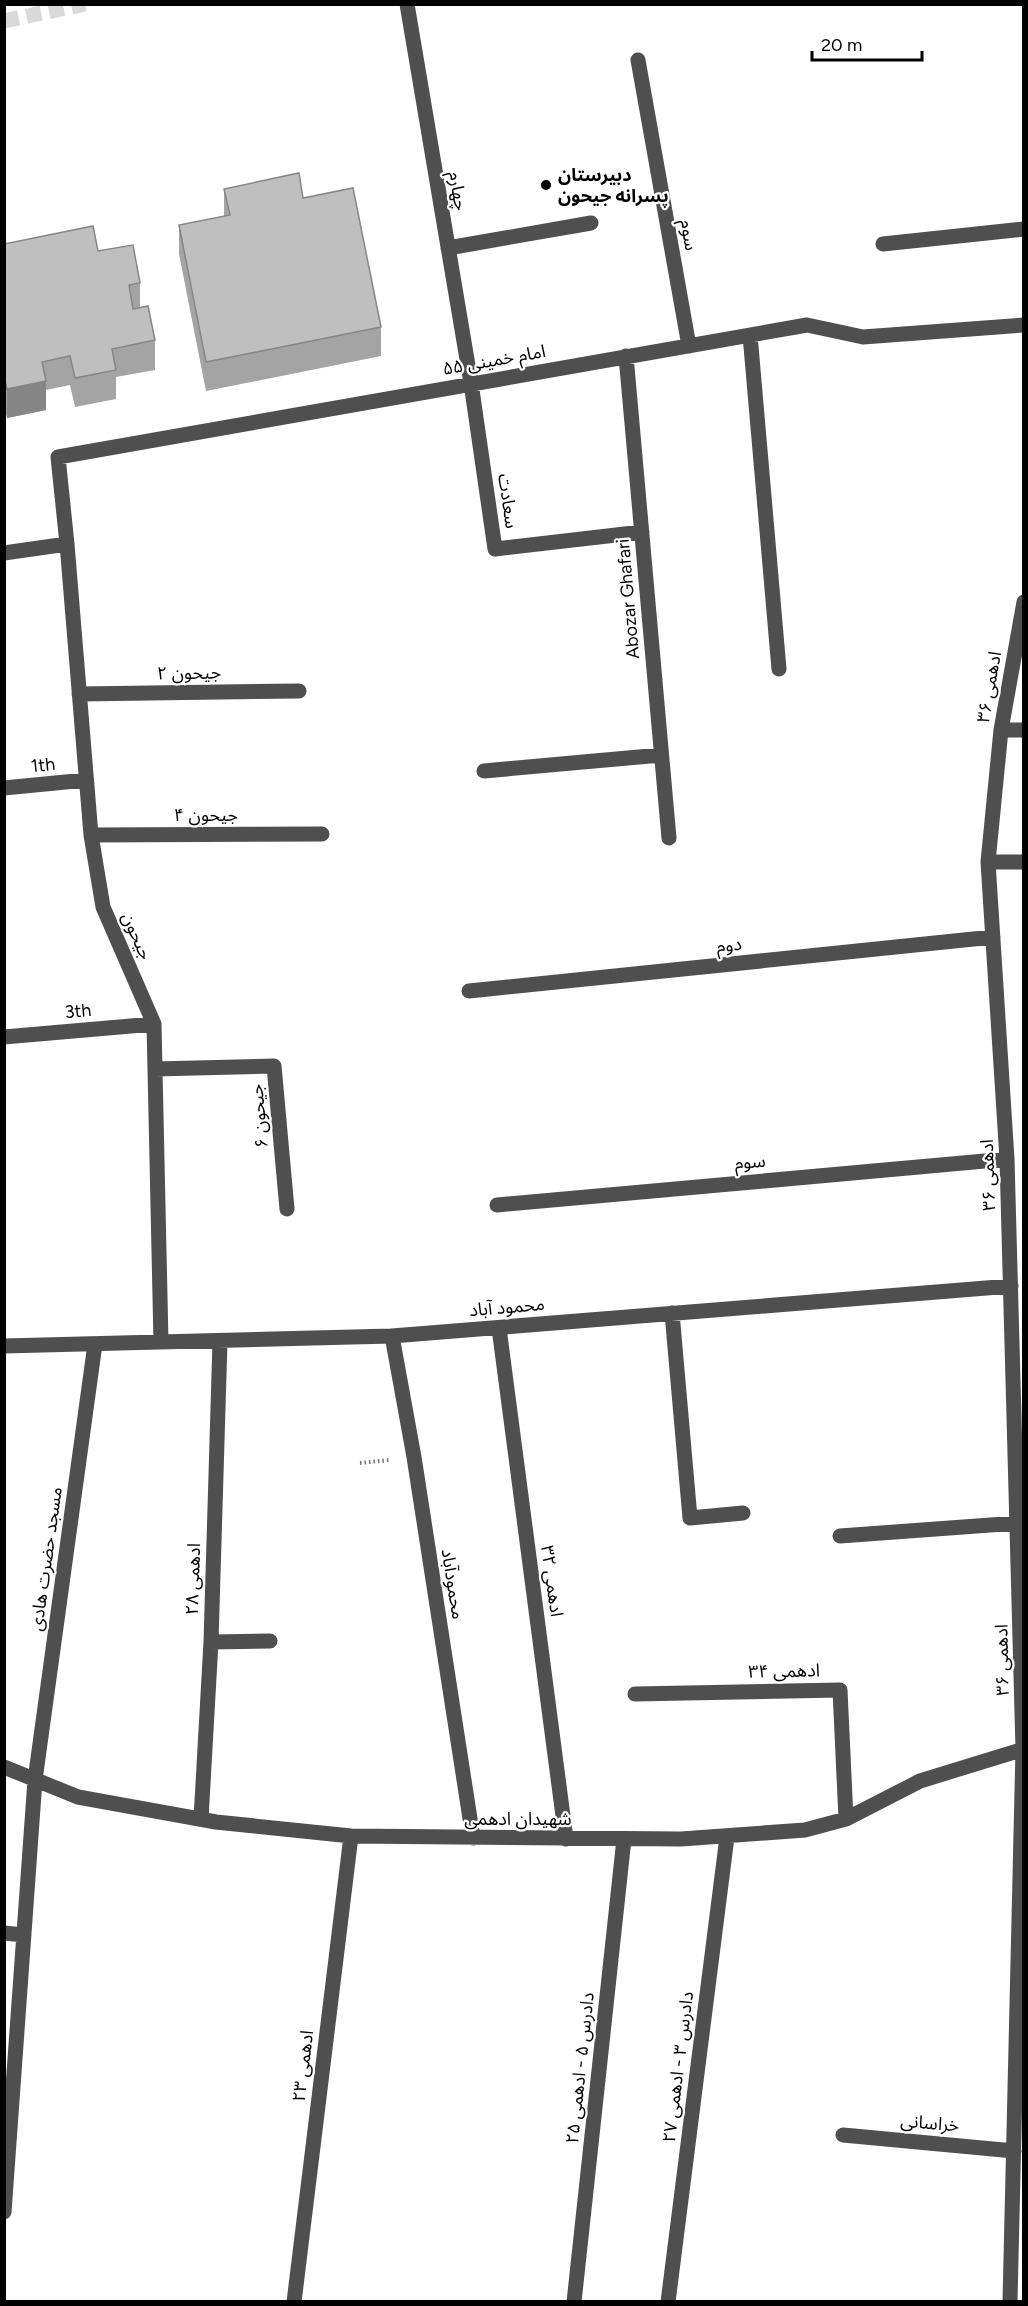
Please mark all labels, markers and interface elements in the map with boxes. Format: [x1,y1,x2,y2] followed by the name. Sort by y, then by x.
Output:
[812,24,922,62] scale bar
[821,34,862,56] text: 20 m
[558,164,669,208] place label: دبیرستان پسرانه جیحون
[441,170,472,213] street label: چهارم
[539,178,553,192] marker: دبیرستان پسرانه جیحون
[672,218,703,253] street label: سوم
[441,340,548,383] street label: امام خمینی ۵۵
[493,472,523,530] street label: سعادت
[612,538,644,660] street label: Abozar Ghafari
[972,650,1006,724] street label: ادهمی ۳۶
[157,661,221,685] street label: جیحون ۲
[30,753,56,777] street label: 1th
[174,804,238,826] street label: جیحون ۴
[117,909,157,963] street label: جیحون
[715,933,743,960] street label: دوم
[64,999,92,1023] street label: 3th
[245,1083,273,1149] street label: جیحون ۶
[976,1139,1000,1211] street label: ادهمی ۳۶
[733,1150,767,1177] street label: سوم
[468,1293,546,1321] street label: محمود آباد
[25,1486,67,1632] street label: مسجد حضرت هادی
[181,1543,205,1615] street label: ادهمی ۲۸
[536,1544,568,1618] street label: ادهمی ۳۲
[437,1547,469,1621] street label: محمودآباد
[990,1624,1014,1696] street label: ادهمی ۳۶
[748,1659,820,1683] street label: ادهمی ۳۴
[464,1808,572,1830] street label: شهیدان ادهمی
[658,1990,698,2144] street label: دادرس ۳ - ادهمی ۲۷
[561,1991,599,2145] street label: دادرس ۵ - ادهمی ۲۵
[288,2029,318,2103] street label: ادهمی ۲۳
[900,2109,960,2137] street label: خراسانی

